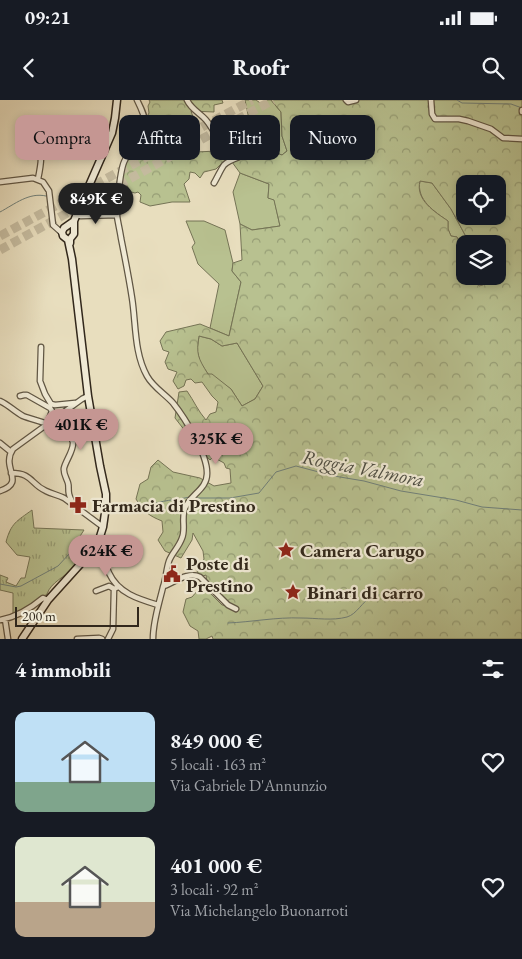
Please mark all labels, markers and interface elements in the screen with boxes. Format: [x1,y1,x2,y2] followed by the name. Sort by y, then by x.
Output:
[25,5,71,30] text: 09:21
[233,53,289,82] text: Roofr
[15,54,43,82] icon: back
[479,54,507,82] icon: search
[15,115,109,160] chip: Compra
[119,115,200,160] chip: Affitta
[210,115,280,160] chip: Filtri
[290,115,375,160] chip: Nuovo
[456,175,506,285] map controls
[456,175,506,225] button: locate
[55,182,137,225] pin: 849K €
[69,188,123,209] text: 849K €
[456,235,506,285] button: layers
[40,408,122,451] pin: 401K €
[54,414,108,435] text: 401K €
[175,422,257,465] pin: 325K €
[189,428,243,449] text: 325K €
[300,443,426,493] water label: Roggia Valmora
[92,493,256,518] place label: Farmacia di Prestino
[68,495,88,515] pharmacy icon: Farmacia di Prestino
[65,534,147,577] pin: 624K €
[300,538,425,563] place label: Camera Carugo
[79,540,133,561] text: 624K €
[276,540,296,560] place icon: Camera Carugo
[186,551,253,598] place label: Poste di Prestino
[162,564,182,584] public building icon: Poste di Prestino
[307,580,424,605] place label: Binari di carro
[283,582,303,602] place icon: Binari di carro
[15,604,139,627] scale bar
[22,607,56,625] text: 200 m
[479,655,507,683] icon: filters
[15,656,111,683] text: 4 immobili
[170,727,262,754] text: 849 000 €
[55,732,115,792] icon: home
[479,748,507,776] icon: heart
[170,754,266,775] text: 5 locali · 163 m²
[170,775,327,796] text: Via Gabriele D'Annunzio
[170,852,262,879] text: 401 000 €
[55,857,115,917] icon: home
[479,873,507,901] icon: heart
[170,879,258,900] text: 3 locali · 92 m²
[170,900,348,921] text: Via Michelangelo Buonarroti

